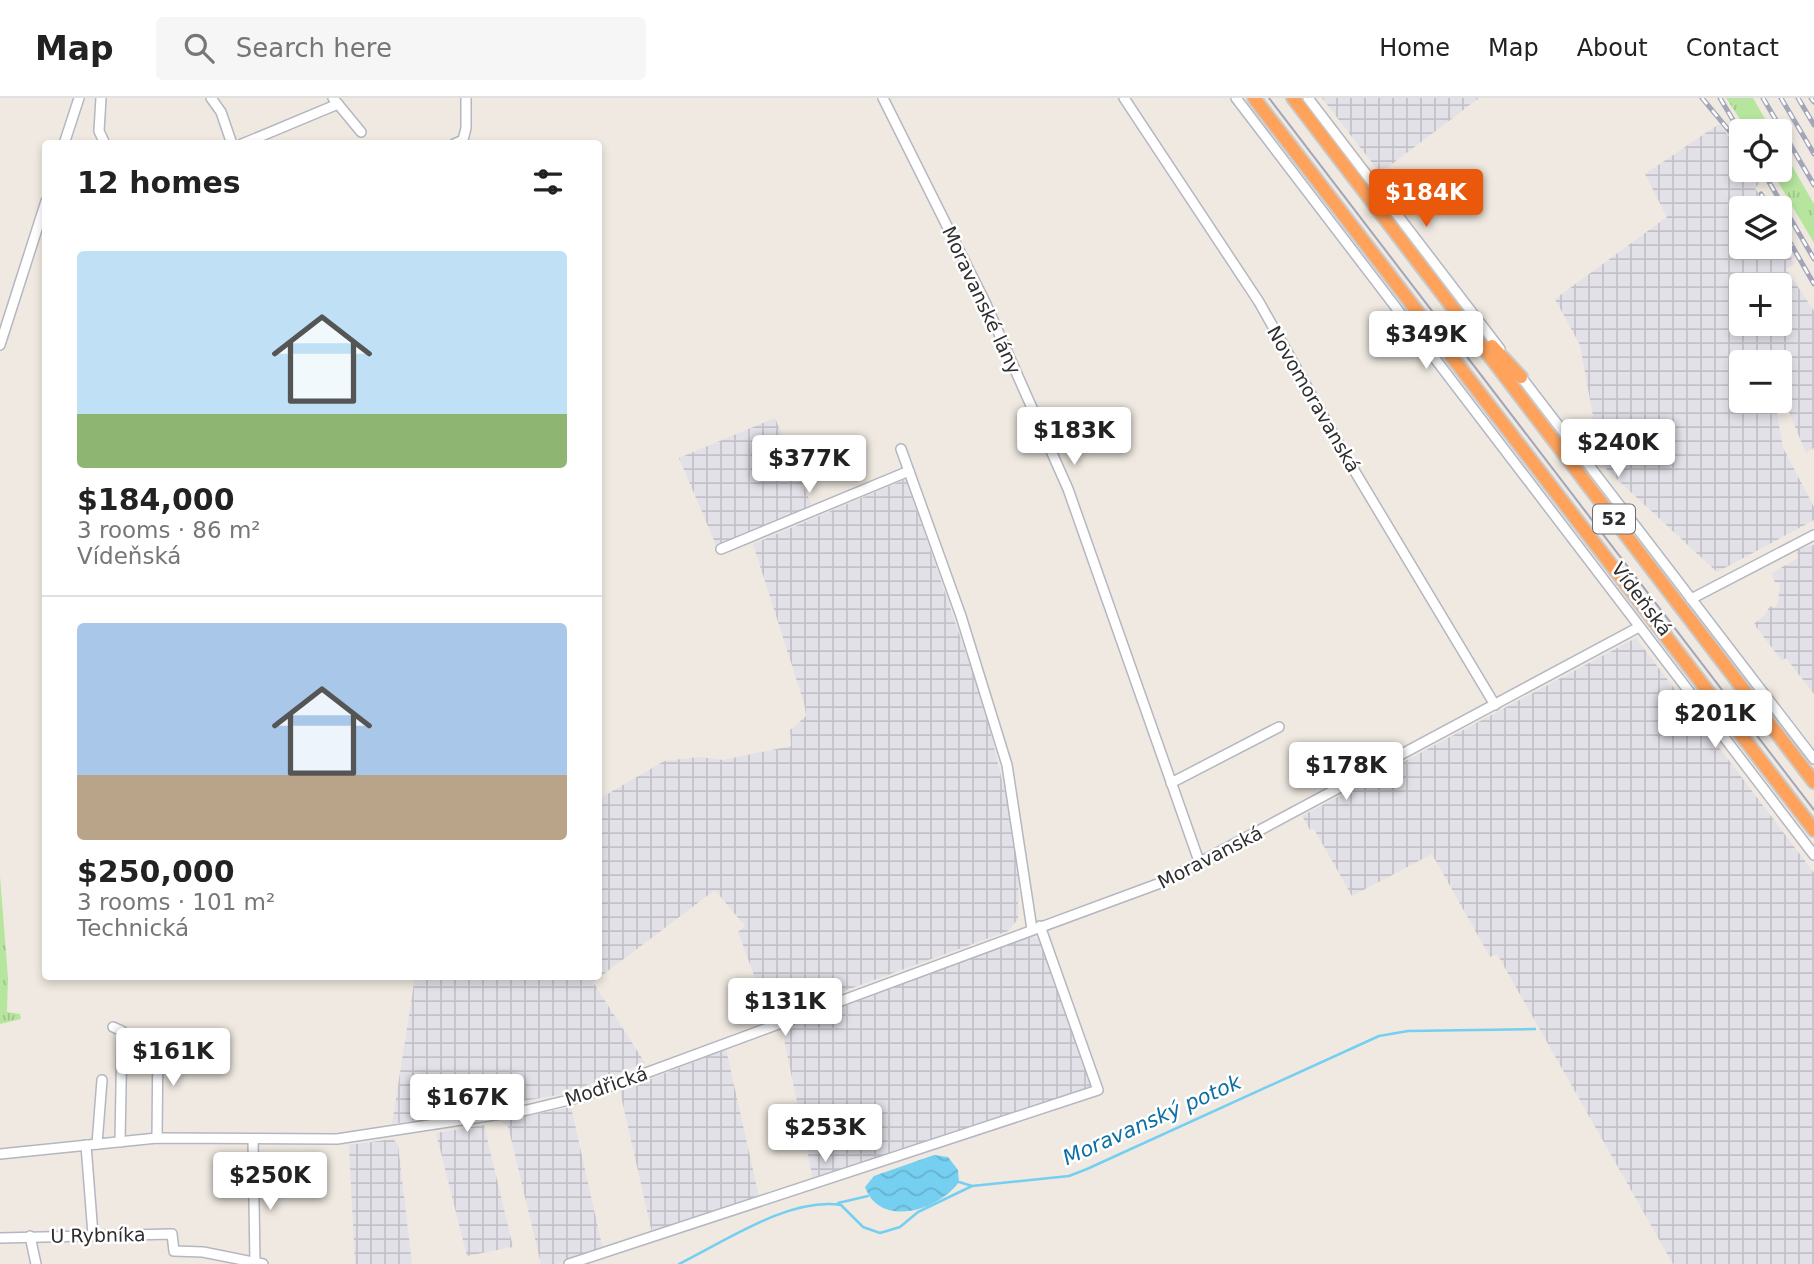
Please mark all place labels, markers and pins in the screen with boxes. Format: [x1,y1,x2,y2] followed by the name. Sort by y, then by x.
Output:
[1377,170,1475,229] pin: $184K
[1377,312,1475,371] pin: $349K
[1025,408,1123,467] pin: $183K
[1569,420,1667,479] pin: $240K
[760,436,858,495] pin: $377K
[1666,690,1764,750] pin: $201K
[1297,742,1395,802] pin: $178K
[736,978,834,1038] pin: $131K
[124,1028,222,1088] pin: $161K
[418,1074,516,1134] pin: $167K
[776,1104,874,1164] pin: $253K
[221,1152,319,1212] pin: $250K

